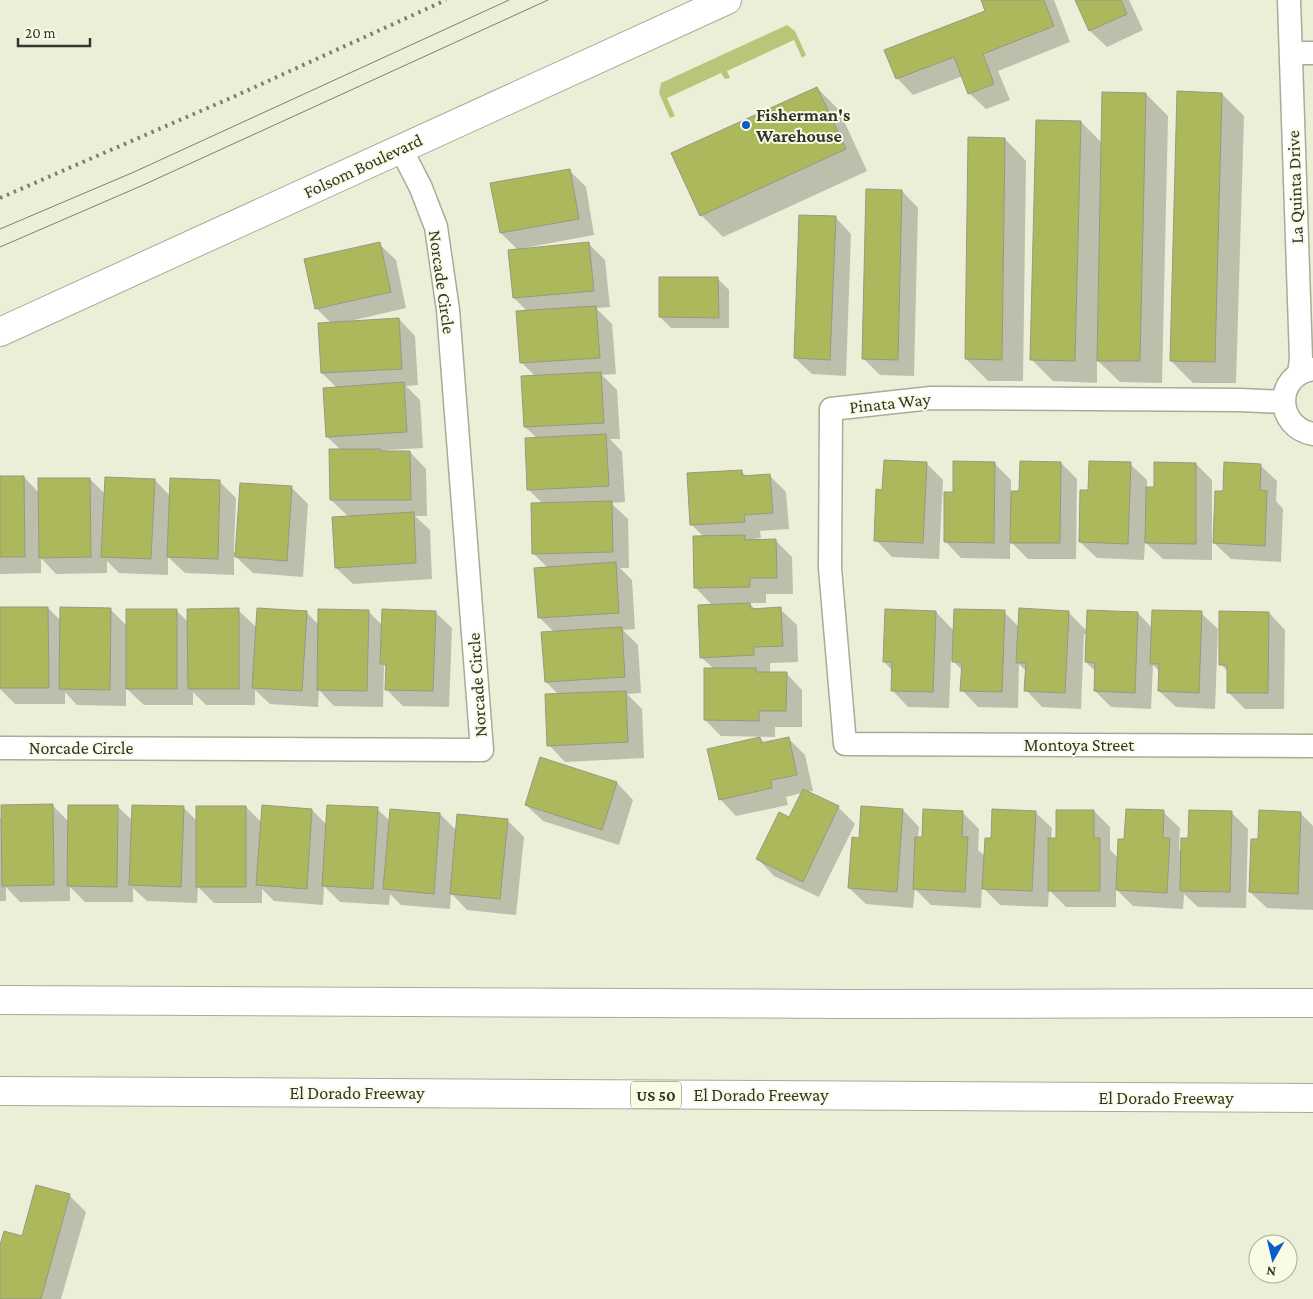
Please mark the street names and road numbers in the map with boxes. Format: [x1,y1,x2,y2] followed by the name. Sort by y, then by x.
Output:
[300,129,426,202] street label: Folsom Boulevard
[1283,130,1307,244] street label: La Quinta Drive
[425,229,459,335] street label: Norcade Circle
[848,389,932,417] street label: Pinata Way
[463,632,491,738] street label: Norcade Circle
[1024,735,1135,755] street label: Montoya Street
[29,738,133,758] street label: Norcade Circle
[631,1082,681,1108] road number: US 50
[289,1083,425,1103] street label: El Dorado Freeway
[693,1085,829,1105] street label: El Dorado Freeway
[1098,1088,1234,1108] street label: El Dorado Freeway

